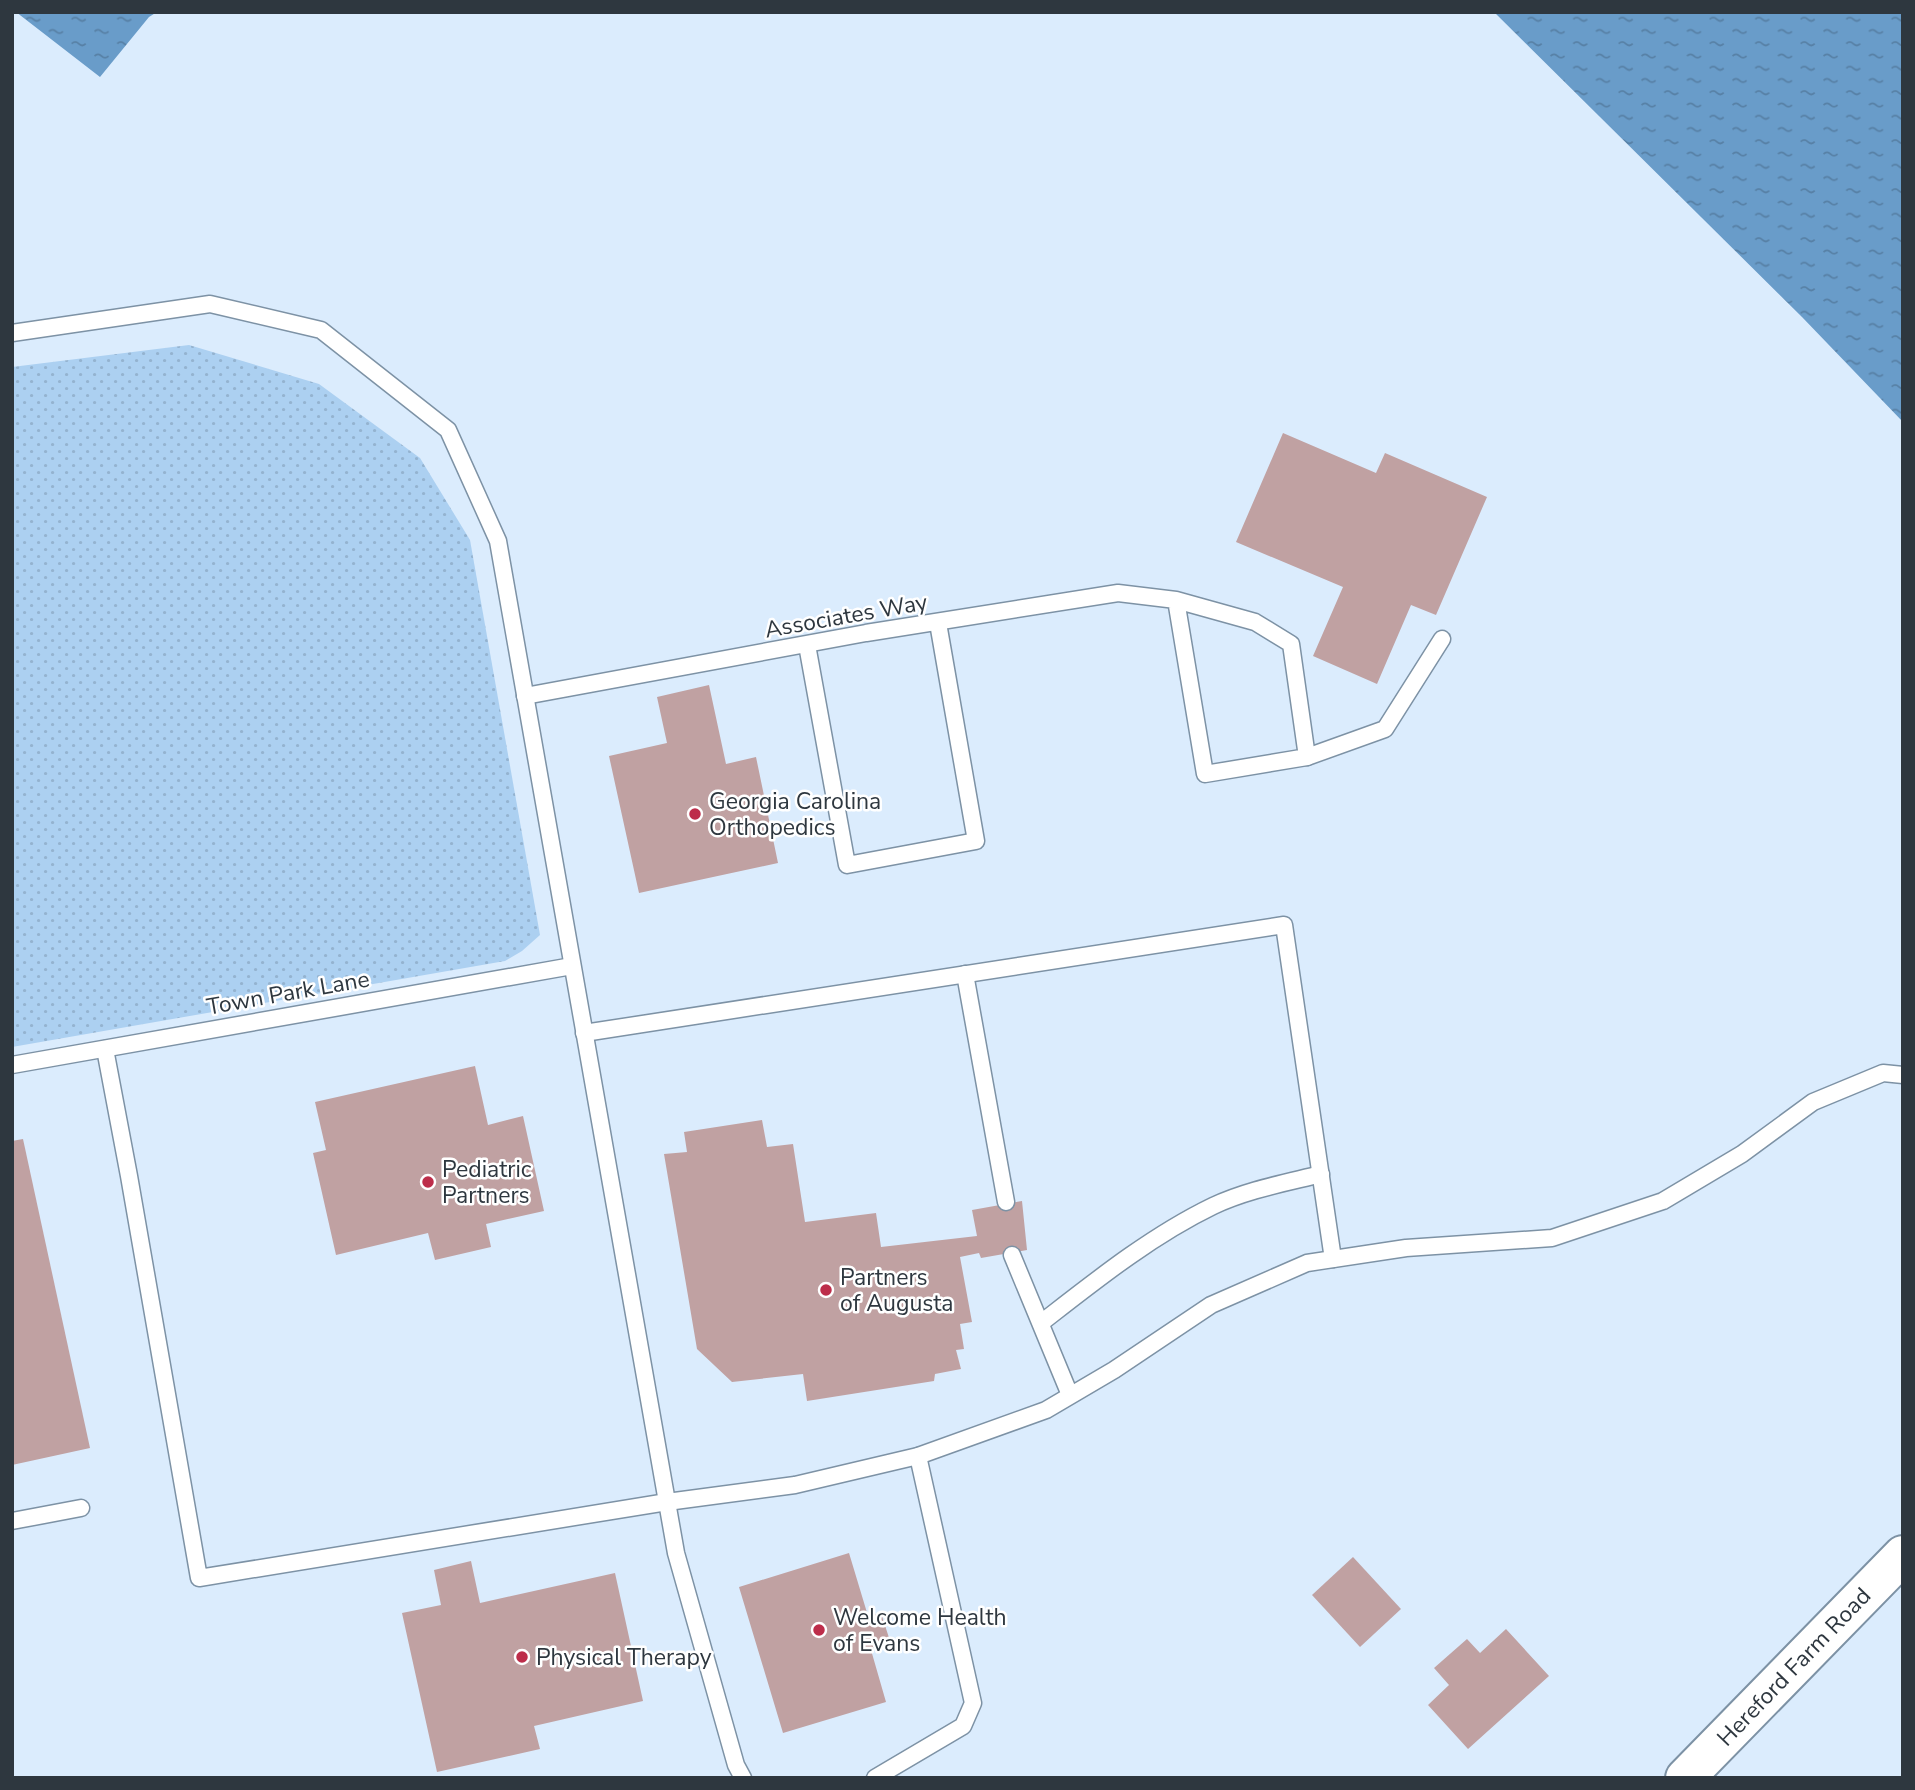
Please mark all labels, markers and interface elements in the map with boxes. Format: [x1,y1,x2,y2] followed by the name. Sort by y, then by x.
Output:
[762,586,930,646] street label: Associates Way
[709,786,881,843] place label: Georgia Carolina Orthopedics
[687,806,703,822] marker: Georgia Carolina Orthopedics
[204,963,372,1023] street label: Town Park Lane
[442,1154,532,1211] place label: Pediatric Partners
[420,1174,436,1190] marker: Pediatric Partners
[840,1262,953,1319] place label: Partners of Augusta
[818,1282,834,1298] marker: Partners of Augusta
[1710,1581,1878,1753] street label: Hereford Farm Road
[833,1602,1007,1659] place label: Welcome Health of Evans
[811,1622,827,1638] marker: Welcome Health of Evans
[536,1642,712,1673] place label: Physical Therapy
[514,1649,530,1665] marker: Physical Therapy

